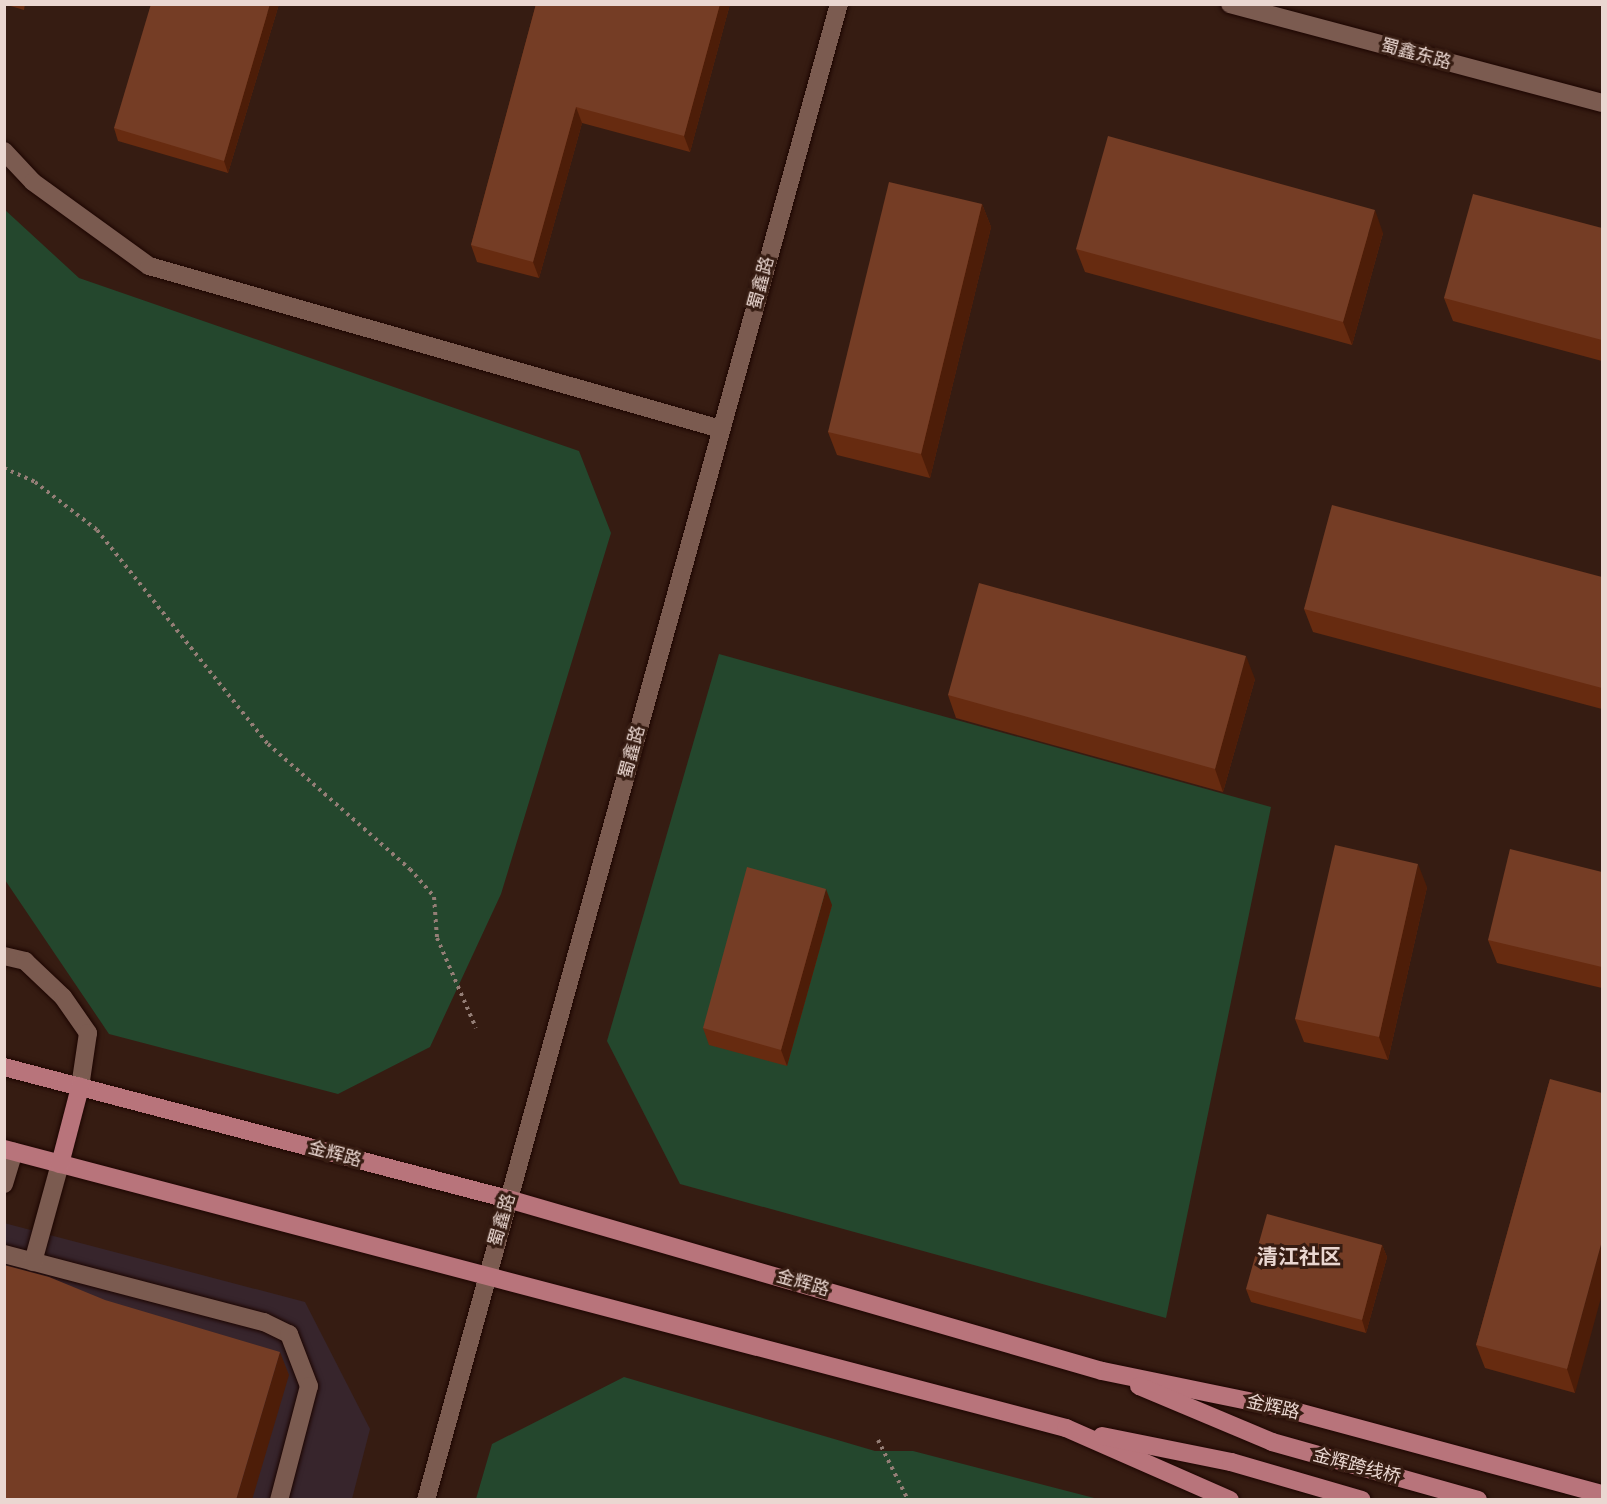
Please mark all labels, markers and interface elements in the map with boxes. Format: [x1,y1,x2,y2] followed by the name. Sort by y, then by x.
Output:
[1378,34,1454,74] street label: 蜀鑫东路
[744,254,778,312] street label: 蜀鑫路
[615,723,649,781] street label: 蜀鑫路
[306,1137,364,1171] street label: 金辉路
[484,1191,520,1249] street label: 蜀鑫路
[1257,1244,1341,1270] district label: 清江社区
[774,1265,832,1301] street label: 金辉路
[1244,1390,1302,1424] street label: 金辉路
[1311,1444,1403,1488] street label: 金辉跨线桥

